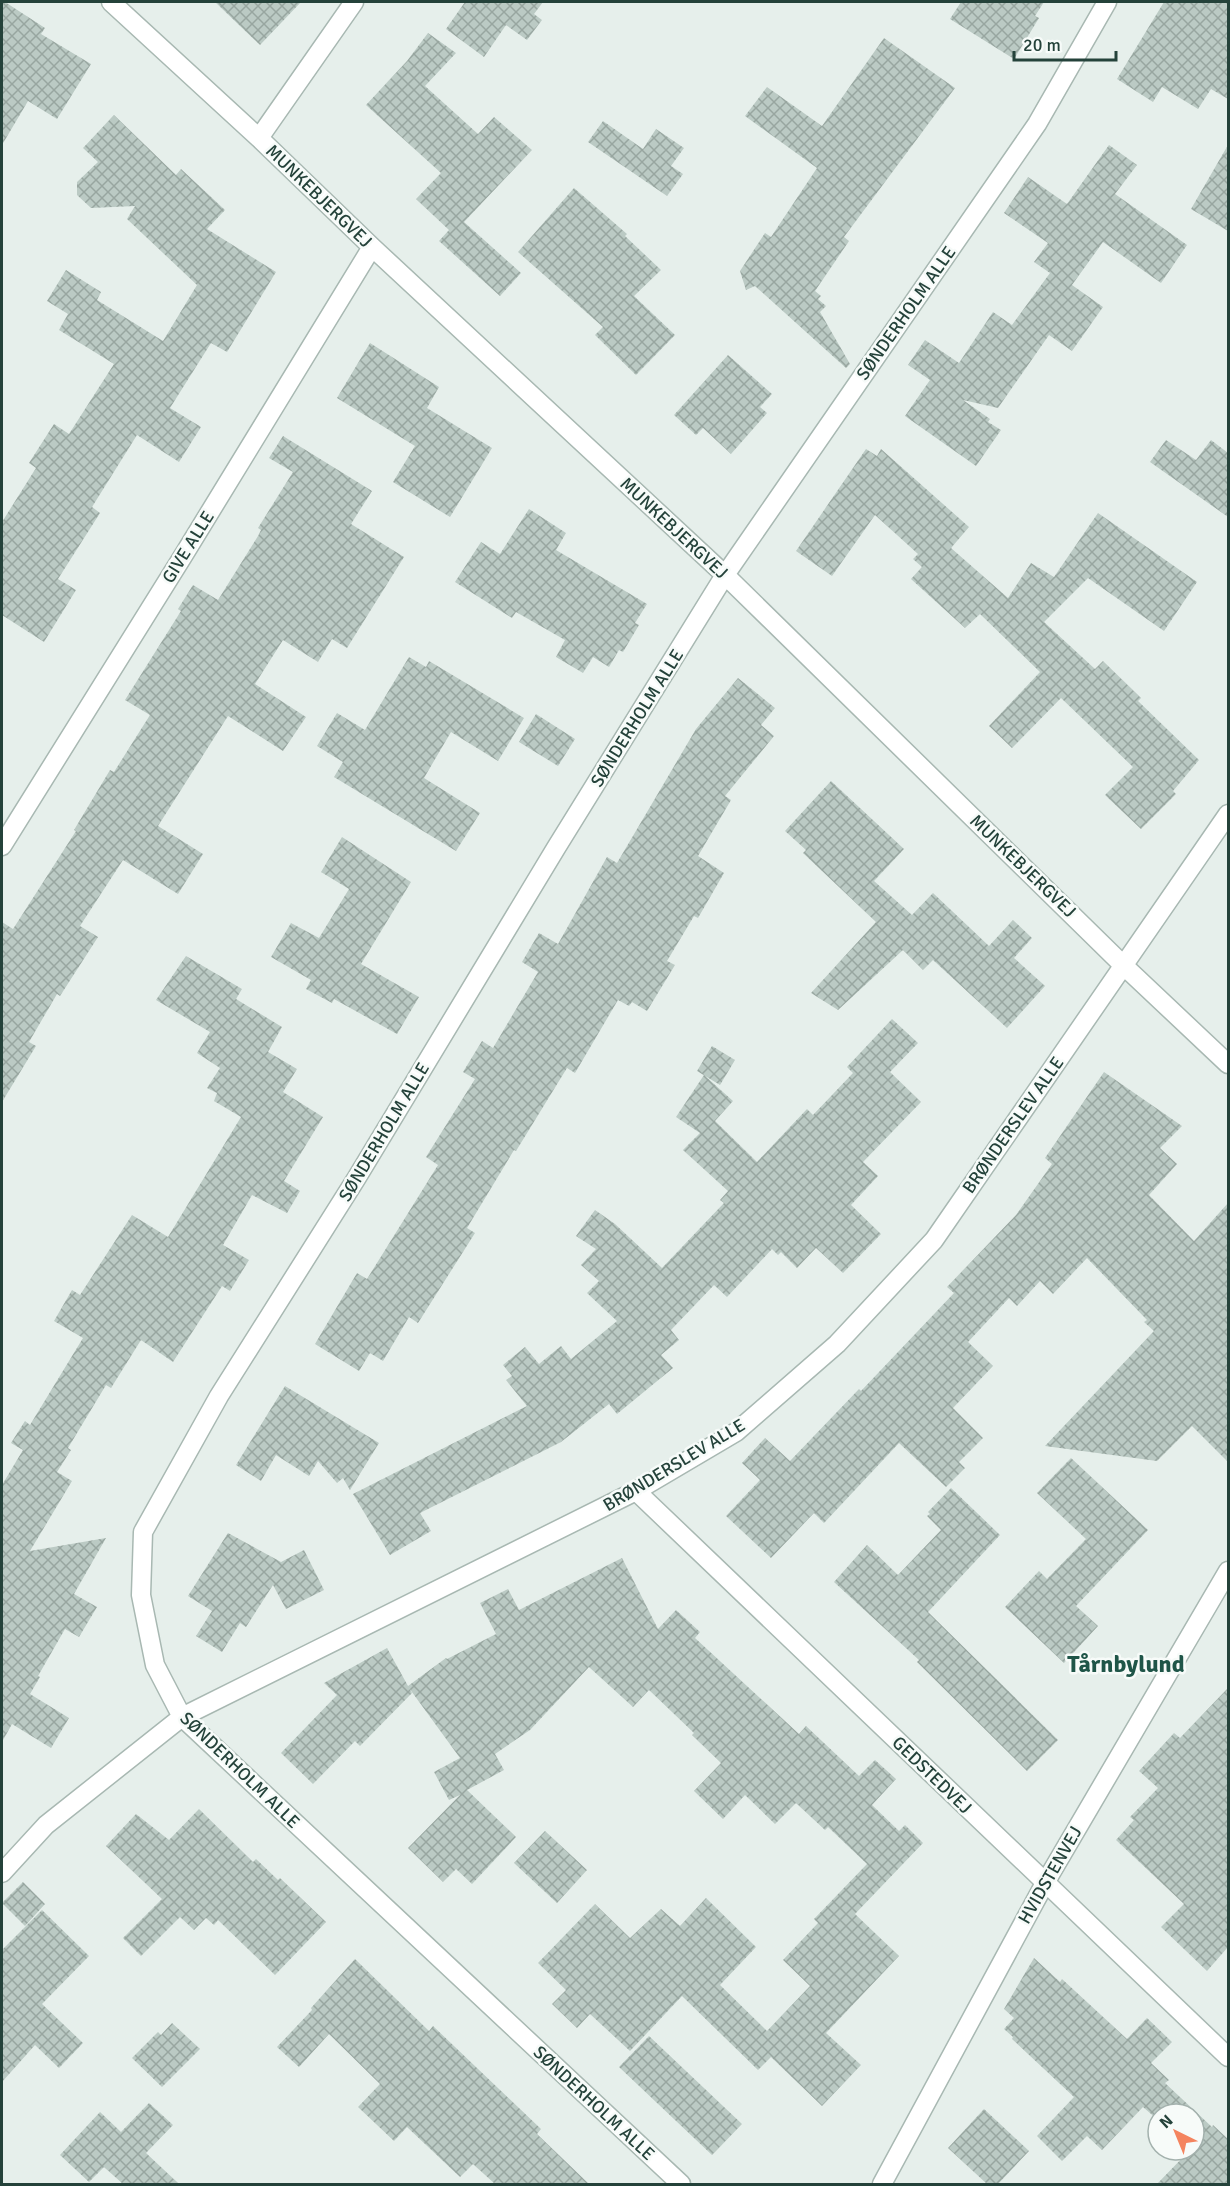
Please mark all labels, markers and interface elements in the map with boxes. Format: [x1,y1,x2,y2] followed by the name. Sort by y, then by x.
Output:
[1014,24,1116,62] scale bar
[1023,34,1061,56] text: 20 m
[261,140,377,252] street label: MUNKEBJERGVEJ
[852,242,960,384] street label: SØNDERHOLM ALLE
[616,472,732,584] street label: MUNKEBJERGVEJ
[157,507,219,587] street label: GIVE ALLE
[586,645,688,791] street label: SØNDERHOLM ALLE
[965,810,1081,922] street label: MUNKEBJERGVEJ
[958,1052,1068,1198] street label: BRØNDERSLEV ALLE
[334,1059,434,1205] street label: SØNDERHOLM ALLE
[599,1414,749,1516] street label: BRØNDERSLEV ALLE
[1067,1649,1185,1679] district label: Tårnbylund
[176,1707,304,1833] street label: SØNDERHOLM ALLE
[888,1732,976,1818] street label: GEDSTEDVEJ
[1013,1822,1087,1928] street label: HVIDSTENVEJ
[529,2041,659,2165] street label: SØNDERHOLM ALLE
[1146,2102,1206,2162] north arrow
[1156,2111,1177,2133] text: N

